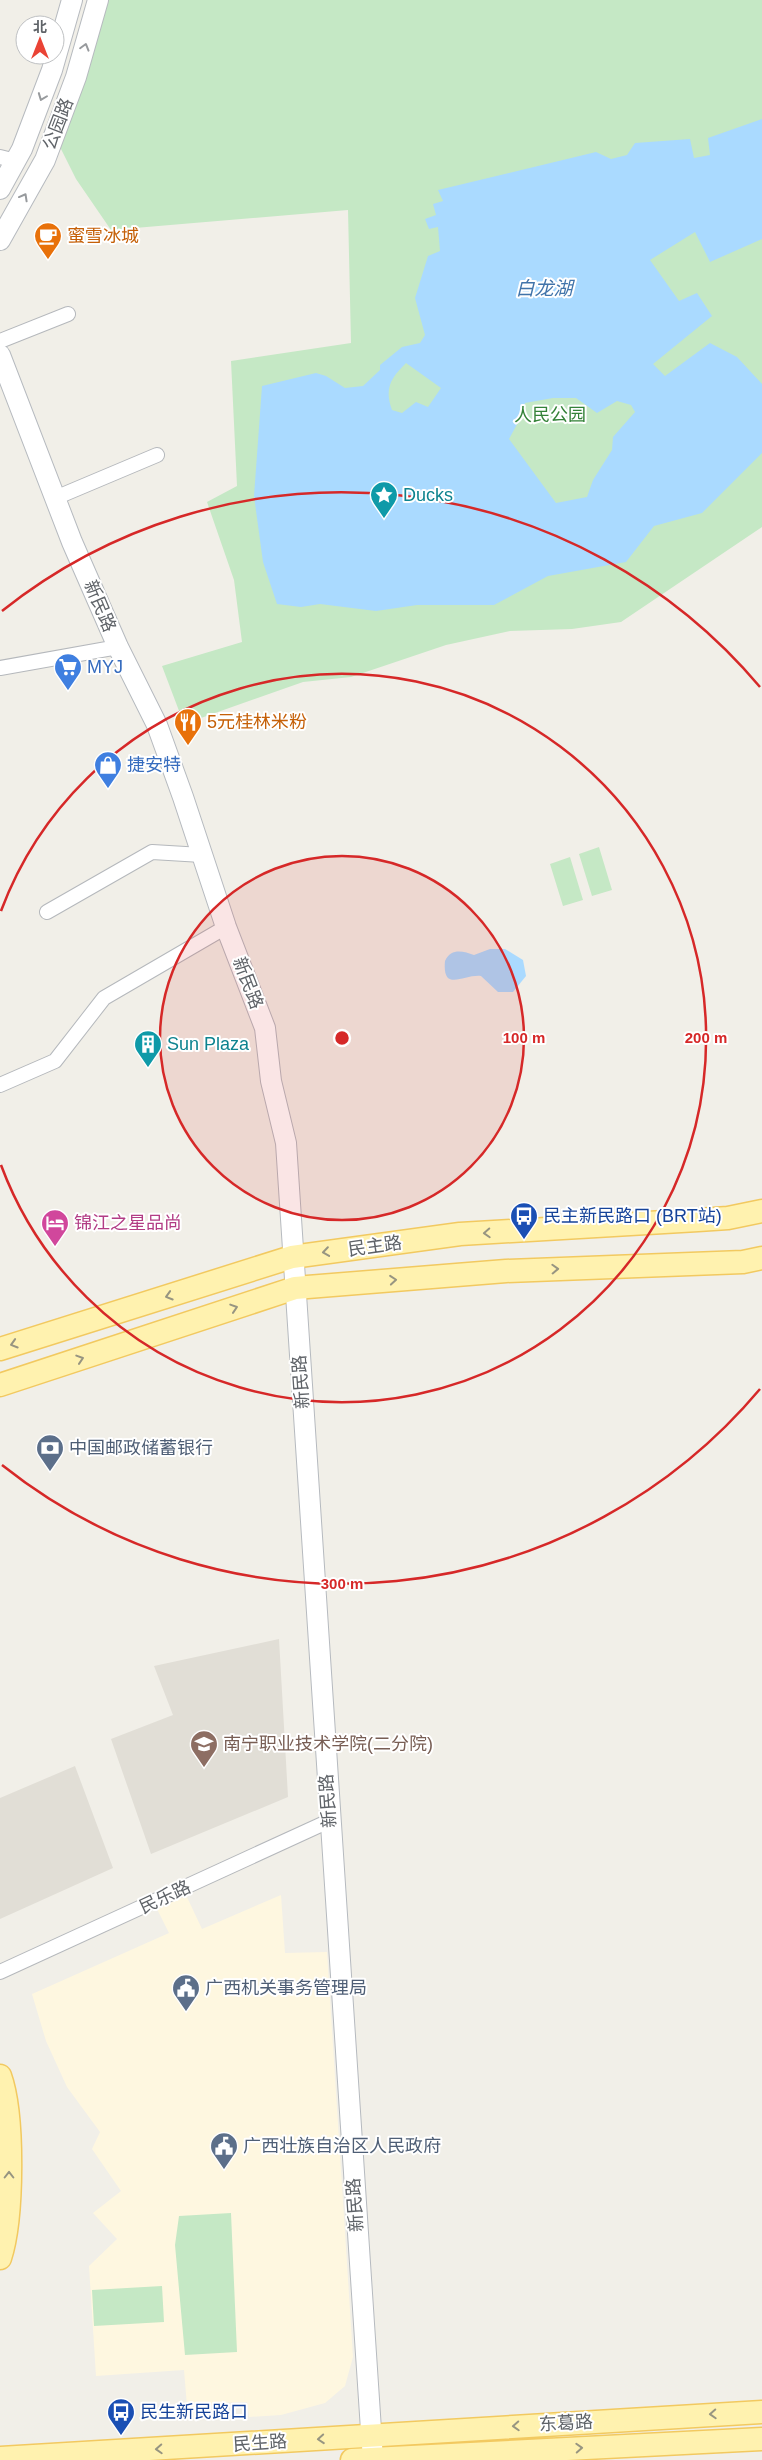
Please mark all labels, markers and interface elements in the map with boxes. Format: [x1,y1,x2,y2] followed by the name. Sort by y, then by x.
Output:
[15,15,65,65] north arrow
[33,19,47,35] text: 北
[79,43,89,52] one-way arrow
[38,92,48,100] one-way arrow
[39,95,77,153] street label: 公园路
[18,194,28,203] one-way arrow
[33,221,63,260] cafe icon: 蜜雪冰城
[67,226,139,246] place label: 蜜雪冰城
[515,278,575,299] water label: 白龙湖
[514,405,586,425] park label: 人民公园
[369,480,399,519] place icon: Ducks
[403,485,453,505] place label: Ducks
[80,577,120,635] street label: 新民路
[53,652,83,691] supermarket icon: MYJ
[87,657,123,677] place label: MYJ
[173,707,203,746] restaurant icon: 5元桂林米粉
[207,712,307,732] place label: 5元桂林米粉
[93,750,123,789] shop icon: 捷安特
[127,755,181,775] place label: 捷安特
[229,954,267,1012] street label: 新民路
[133,1029,163,1068] building icon: Sun Plaza
[333,1029,351,1047] centre of rings
[503,1029,545,1046] text: 100 m
[685,1029,727,1046] text: 200 m
[167,1034,250,1054] place label: Sun Plaza
[509,1201,539,1240] bus stop icon: 民主新民路口 (BRT站)
[543,1206,722,1226] place label: 民主新民路口 (BRT站)
[40,1208,70,1247] hotel icon: 锦江之星品尚
[74,1213,182,1233] place label: 锦江之星品尚
[483,1227,491,1238] one-way arrow
[347,1232,403,1260] street label: 民主路
[321,1247,330,1257] one-way arrow
[551,1264,559,1275] one-way arrow
[389,1275,397,1286] one-way arrow
[166,1290,174,1300] one-way arrow
[229,1304,238,1314] one-way arrow
[11,1339,19,1349] one-way arrow
[289,1354,313,1410] street label: 新民路
[75,1355,83,1365] one-way arrow
[35,1433,65,1472] bank icon: 中国邮政储蓄银行
[69,1438,213,1458] place label: 中国邮政储蓄银行
[321,1575,363,1592] text: 300 m
[189,1729,219,1768] school or university icon: 南宁职业技术学院(二分院)
[223,1734,433,1754] place label: 南宁职业技术学院(二分院)
[316,1773,340,1829] street label: 新民路
[136,1877,194,1917] street label: 民乐路
[171,1973,201,2012] public building icon: 广西机关事务管理局
[205,1978,367,1998] place label: 广西机关事务管理局
[209,2131,239,2170] public building icon: 广西壮族自治区人民政府
[243,2136,441,2156] place label: 广西壮族自治区人民政府
[4,2171,14,2178] one-way arrow
[343,2177,367,2233] street label: 新民路
[106,2397,136,2436] bus stop icon: 民生新民路口
[140,2402,248,2422] place label: 民生新民路口
[709,2409,717,2420] one-way arrow
[539,2412,593,2434] street label: 东葛路
[512,2421,520,2432] one-way arrow
[232,2431,288,2455] street label: 民生路
[317,2433,325,2444] one-way arrow
[155,2443,163,2454] one-way arrow
[575,2443,583,2454] one-way arrow

